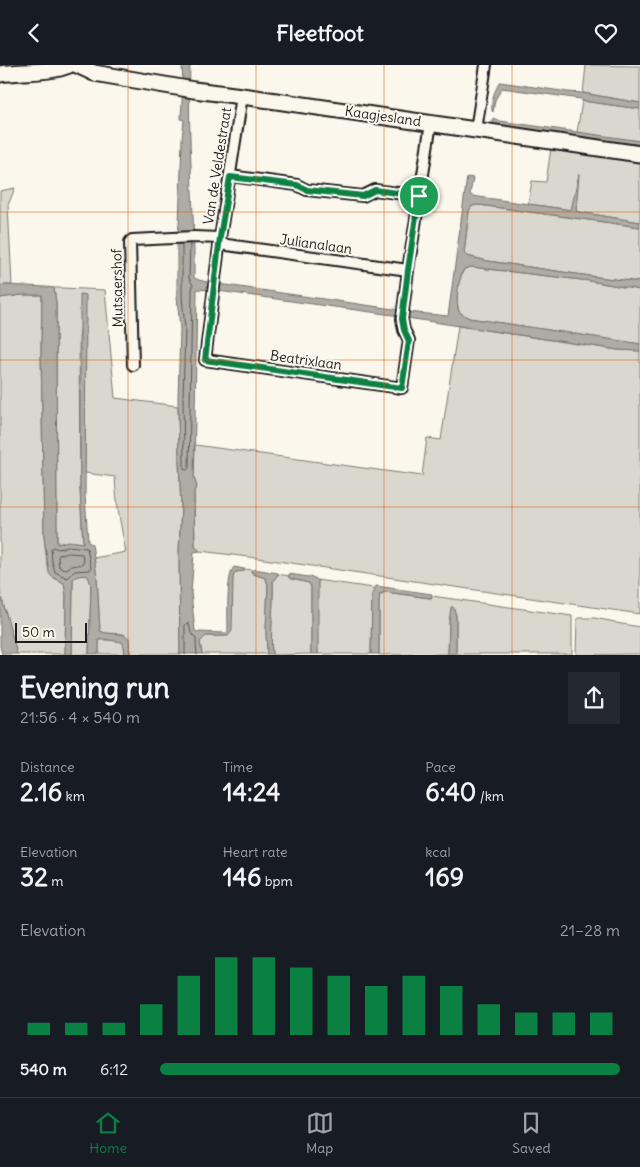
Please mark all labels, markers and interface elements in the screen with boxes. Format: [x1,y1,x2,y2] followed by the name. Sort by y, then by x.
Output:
[20,19,48,47] icon: back
[276,19,364,47] text: Fleetfoot
[592,19,620,47] icon: heart
[344,102,422,130] street label: Kaagjesland
[199,106,235,226] street label: Van de Veldestraat
[398,175,440,217] pin
[405,182,433,210] icon: arrive
[279,230,353,258] street label: Julianalaan
[107,248,127,327] street label: Mutsaershof
[269,346,343,374] street label: Beatrixlaan
[15,619,88,643] scale bar
[22,623,55,641] text: 50 m
[20,670,170,706] text: Evening run
[568,672,620,724] button: share
[20,707,140,727] text: 21:56 · 4 × 540 m
[20,758,75,776] text: Distance
[223,758,253,776] text: Time
[425,758,456,776] text: Pace
[20,776,62,808] text: 2.16
[223,776,280,808] text: 14:24
[425,776,476,808] text: 6:40
[62,787,85,805] text: km
[476,787,504,805] text: /km
[20,843,77,861] text: Elevation
[223,843,288,861] text: Heart rate
[425,843,451,861] text: kcal
[20,861,48,893] text: 32
[223,861,261,893] text: 146
[425,861,464,893] text: 169
[48,872,64,890] text: m
[261,872,293,890] text: bpm
[20,920,86,940] text: Elevation
[560,920,620,940] text: 21–28 m
[20,1059,67,1079] text: 540 m
[100,1059,128,1079] text: 6:12
[89,1109,127,1157] tab: Home
[306,1109,334,1157] tab: Map
[512,1109,551,1157] tab: Saved

